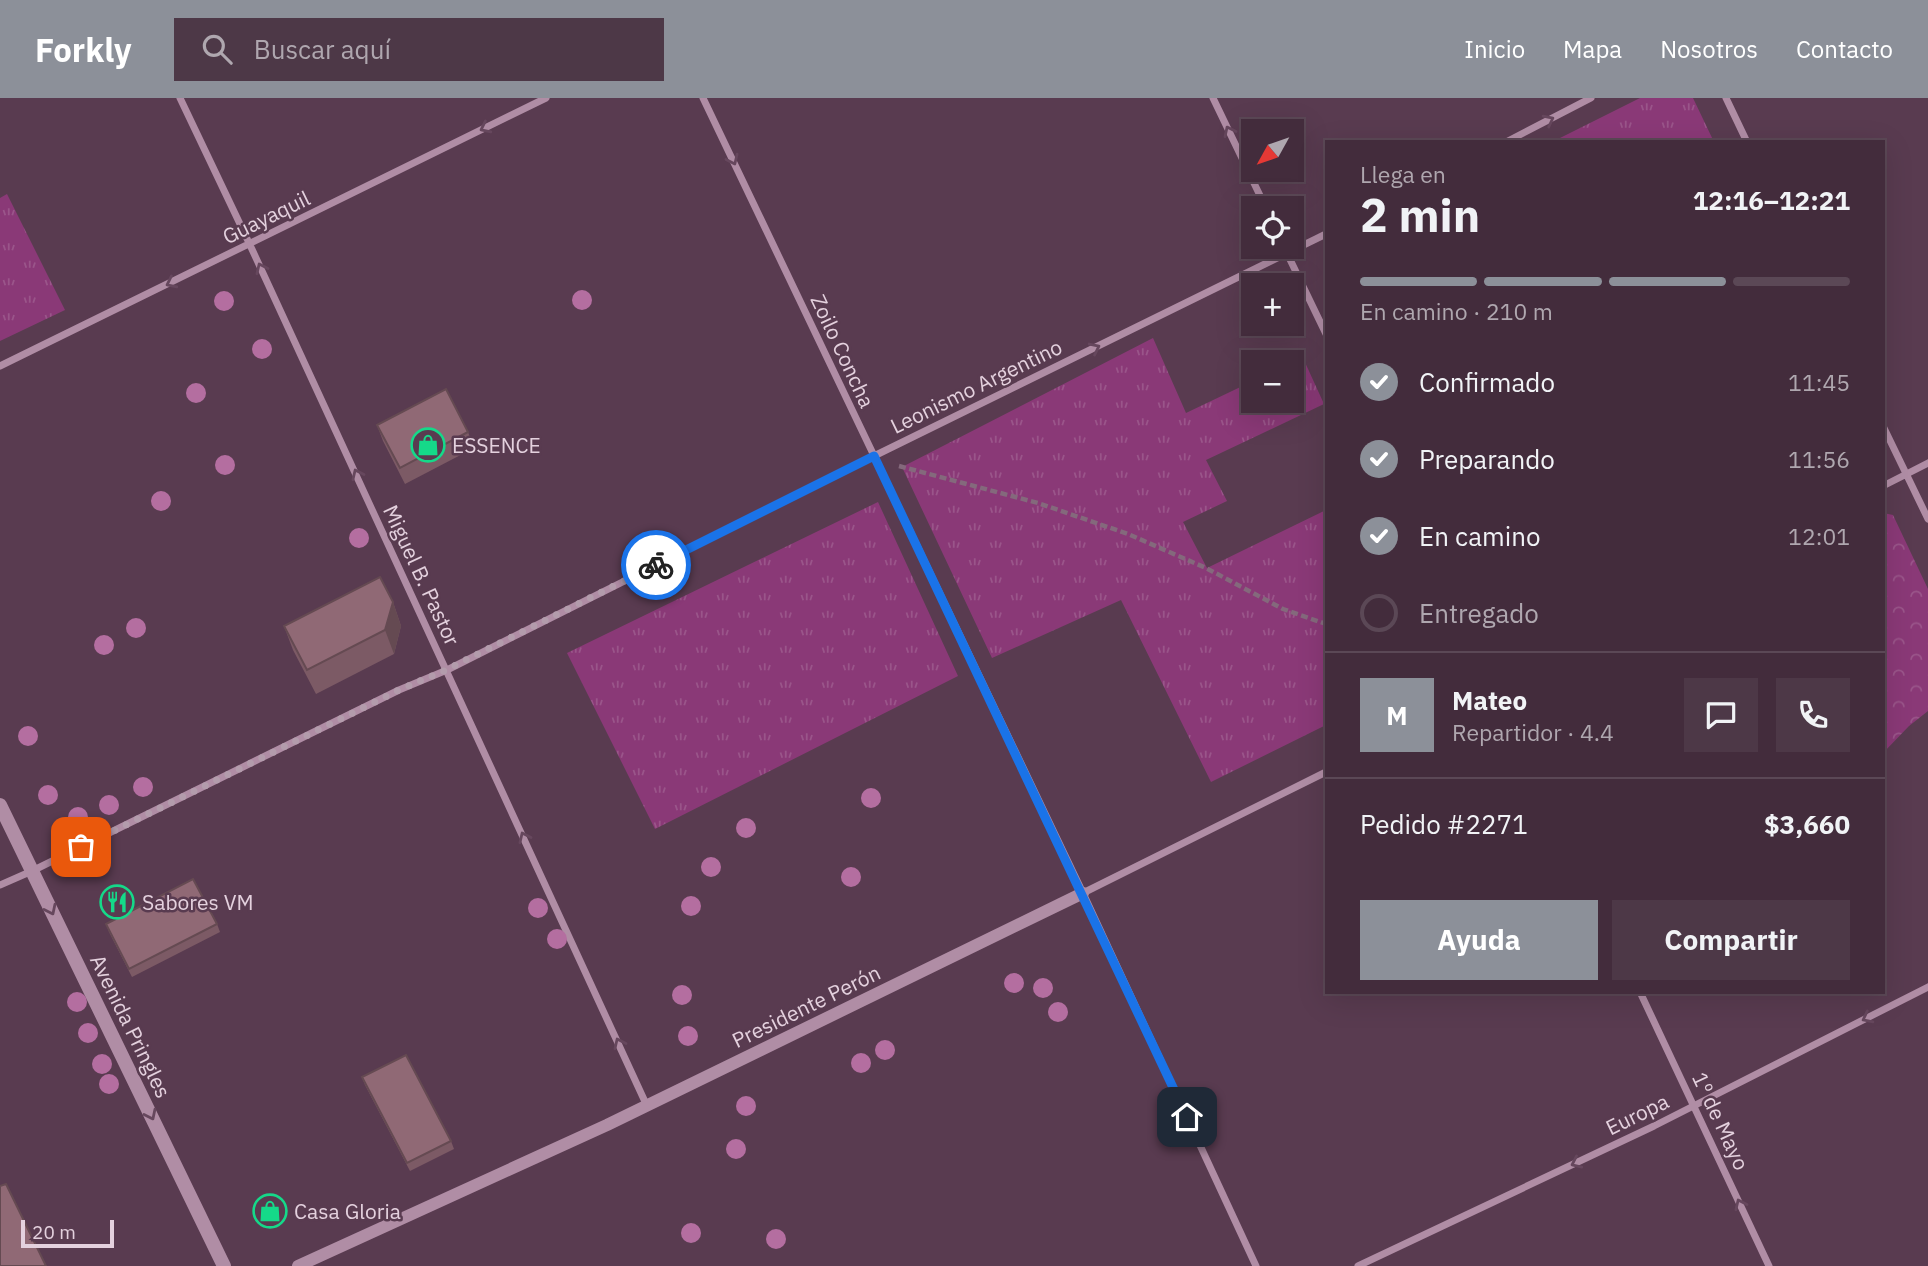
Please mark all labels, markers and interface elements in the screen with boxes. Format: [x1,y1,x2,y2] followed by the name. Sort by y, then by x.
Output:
[174,18,664,81] search box
[35,28,132,71] text: Forkly
[198,30,236,68] icon: search
[254,32,391,66] text: Buscar aquí
[1464,33,1525,65] text: Inicio
[1563,33,1622,65] text: Mapa
[1660,33,1758,65] text: Nosotros
[1796,33,1893,65] text: Contacto
[1542,114,1554,128] one-way arrow
[1241,119,1304,182] north arrow
[1241,119,1304,413] map controls
[480,120,492,134] one-way arrow
[1223,126,1237,138] one-way arrow
[724,153,738,165] one-way arrow
[1360,159,1446,189] text: Llega en
[1693,183,1850,217] text: 12:16–12:21
[218,184,315,250] street label: Guayaquil
[1360,185,1480,245] text: 2 min
[1241,196,1304,259] button: locate
[255,263,269,275] one-way arrow
[1241,273,1304,336] button: +
[166,275,178,289] one-way arrow
[805,290,881,412] street label: Zoilo Concha
[1360,296,1553,326] text: En camino · 210 m
[886,332,1066,440] street label: Leonismo Argentino
[1088,342,1100,356] one-way arrow
[1241,350,1304,413] button: −
[1360,363,1398,401] icon: check
[1419,365,1555,399] text: Confirmado
[1788,367,1850,397] text: 11:45
[409,426,447,464] shop icon: ESSENCE
[452,431,541,459] place label: ESSENCE
[1360,440,1398,478] icon: check
[1419,442,1555,476] text: Preparando
[1788,444,1850,474] text: 11:56
[351,469,365,482] one-way arrow
[377,500,467,650] street label: Miguel B. Pastor
[1360,517,1398,555] icon: check
[1419,519,1541,553] text: En camino
[1788,521,1850,551] text: 12:01
[621,530,691,600] courier
[637,546,675,584] icon: bike
[1419,596,1539,630] text: Entregado
[1684,678,1758,752] button: chat
[1776,678,1850,752] button: phone
[1452,683,1527,717] text: Mateo
[1386,698,1408,732] text: M
[1452,717,1614,747] text: Repartidor · 4.4
[1360,807,1528,841] text: Pedido #2271
[1764,807,1850,841] text: $3,660
[51,817,111,877] pin
[62,828,100,866] icon: bag
[518,832,532,844] one-way arrow
[98,883,136,921] restaurant icon: Sabores VM
[142,888,254,916] place label: Sabores VM
[1360,900,1598,980] button: Ayuda
[1612,900,1850,980] button: Compartir
[43,903,57,915] one-way arrow
[84,950,178,1102] street label: Avenida Pringles
[727,958,885,1054] street label: Presidente Perón
[1862,1009,1874,1023] one-way arrow
[613,1038,627,1050] one-way arrow
[1686,1068,1756,1174] street label: 1º de Mayo
[1157,1087,1217,1147] pin
[1601,1087,1673,1141] street label: Europa
[1168,1098,1206,1136] icon: home
[142,1108,156,1120] one-way arrow
[1571,1155,1583,1169] one-way arrow
[251,1192,289,1230] shop icon: Casa Gloria
[294,1197,401,1225] place label: Casa Gloria
[1734,1199,1748,1211] one-way arrow
[21,1217,114,1249] scale bar
[32,1220,76,1244] text: 20 m

